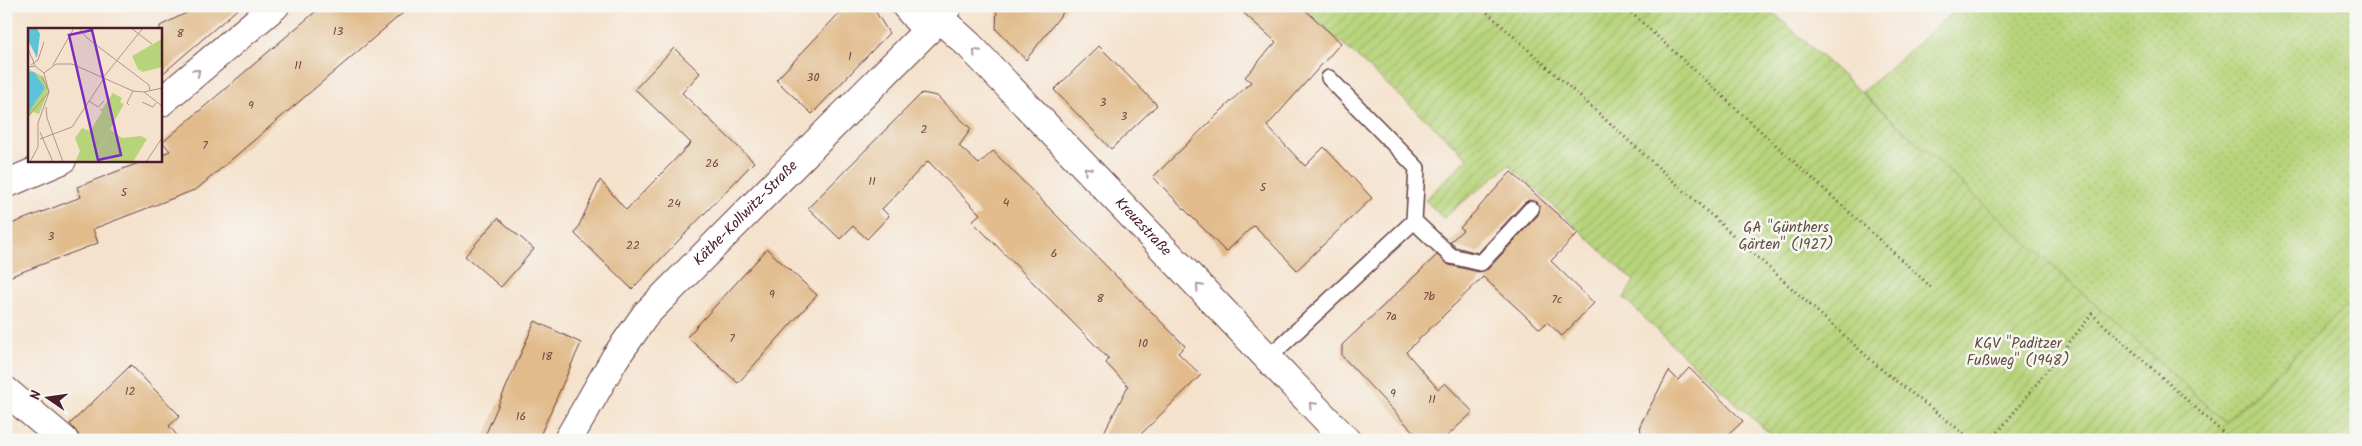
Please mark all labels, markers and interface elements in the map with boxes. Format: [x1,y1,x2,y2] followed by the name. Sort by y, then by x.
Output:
[333,22,343,41] house number: 13
[176,24,184,43] house number: 8
[28,28,161,161] inset map
[848,47,852,66] house number: 1
[973,48,982,57] one-way arrow
[294,56,302,75] house number: 11
[192,68,201,77] one-way arrow
[807,68,819,87] house number: 30
[1100,93,1107,112] house number: 3
[248,96,254,115] house number: 9
[1121,107,1128,126] house number: 3
[921,120,928,139] house number: 2
[202,136,208,155] house number: 7
[705,154,719,173] house number: 26
[688,155,804,272] street label: Käthe-Kollwitz-Straße
[1084,166,1093,175] one-way arrow
[868,172,876,191] house number: 11
[1260,178,1268,197] house number: 5
[121,183,129,202] house number: 5
[1108,192,1177,262] street label: Kreuzstraße
[1003,193,1010,212] house number: 4
[667,194,681,213] house number: 24
[1738,216,1834,257] park label: GA "Günthers Gärten" (1927)
[48,227,55,246] house number: 3
[626,236,640,255] house number: 22
[1051,244,1057,263] house number: 6
[1196,284,1205,293] one-way arrow
[769,285,775,304] house number: 9
[1423,287,1436,306] house number: 7b
[1096,289,1104,308] house number: 8
[1552,290,1562,309] house number: 7c
[1385,307,1397,326] house number: 7a
[729,329,735,348] house number: 7
[1967,332,2069,373] park label: KGV "Paditzer Fußweg" (1948)
[1138,334,1148,353] house number: 10
[542,347,553,366] house number: 18
[22,374,72,424] north arrow
[125,382,135,401] house number: 12
[1390,384,1396,403] house number: 9
[25,388,48,402] text: N
[1428,390,1436,409] house number: 11
[1309,402,1318,411] one-way arrow
[516,407,526,426] house number: 16

